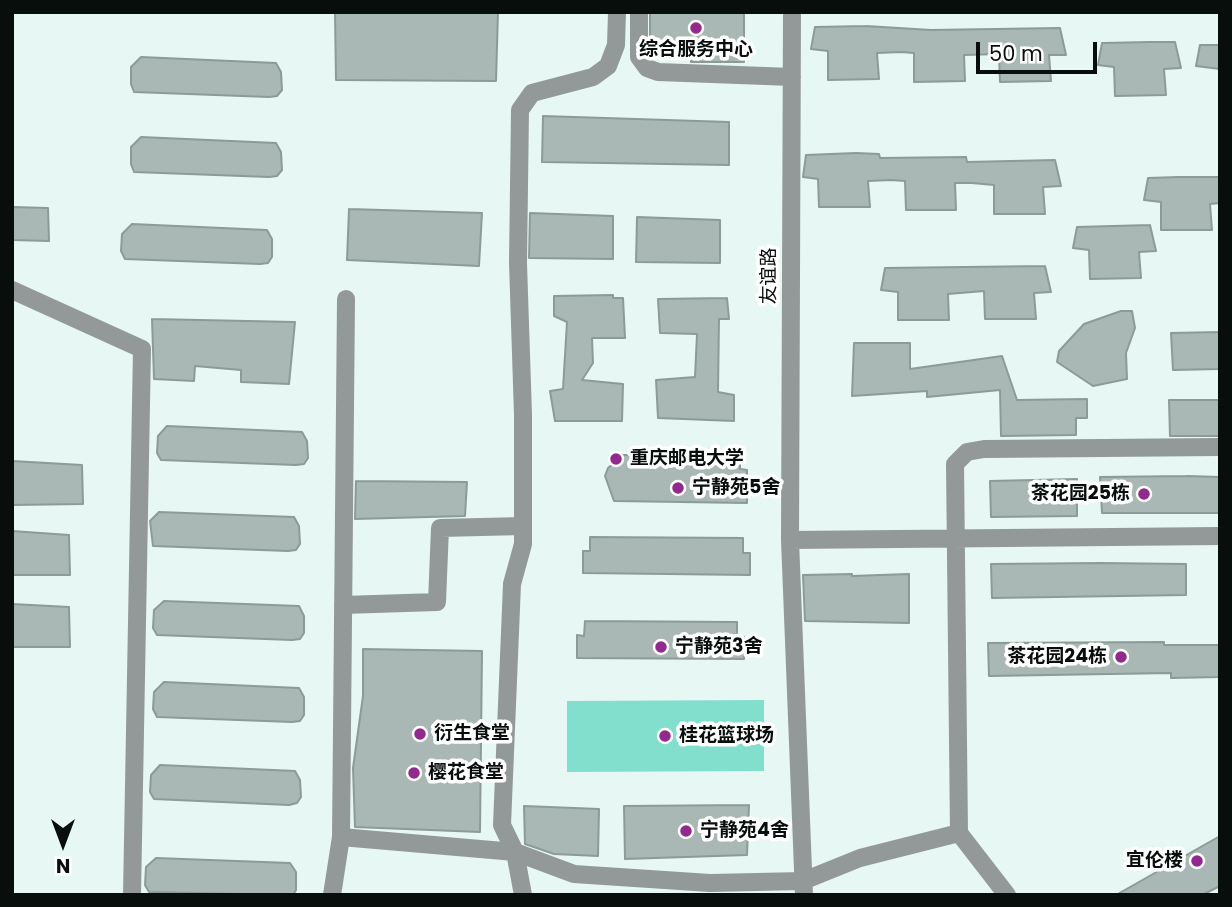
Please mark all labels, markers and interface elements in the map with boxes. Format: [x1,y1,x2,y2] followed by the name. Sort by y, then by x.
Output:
[688,20,704,36] marker: 综合服务中心
[980,28,1101,72] scale bar
[639,39,753,61] place label: 综合服务中心
[989,39,1043,68] text: 50 m
[759,248,781,304] street label: 友谊路
[630,448,744,470] place label: 重庆邮电大学
[608,451,624,467] marker: 重庆邮电大学
[692,477,780,499] place label: 宁静苑5舍
[670,480,686,496] marker: 宁静苑5舍
[1031,483,1130,505] place label: 茶花园25栋
[1136,486,1152,502] marker: 茶花园25栋
[675,636,762,658] place label: 宁静苑3舍
[653,639,669,655] marker: 宁静苑3舍
[1007,646,1107,668] place label: 茶花园24栋
[1113,649,1129,665] marker: 茶花园24栋
[434,723,510,745] place label: 衍生食堂
[679,725,774,747] place label: 桂花篮球场
[412,726,428,742] marker: 衍生食堂
[657,728,673,744] marker: 桂花篮球场
[428,762,504,784] place label: 樱花食堂
[406,765,422,781] marker: 樱花食堂
[28,809,98,879] north arrow
[700,820,789,842] place label: 宁静苑4舍
[678,823,694,839] marker: 宁静苑4舍
[1126,850,1183,872] place label: 宜伦楼
[56,852,70,879] text: N
[1189,853,1205,869] marker: 宜伦楼

